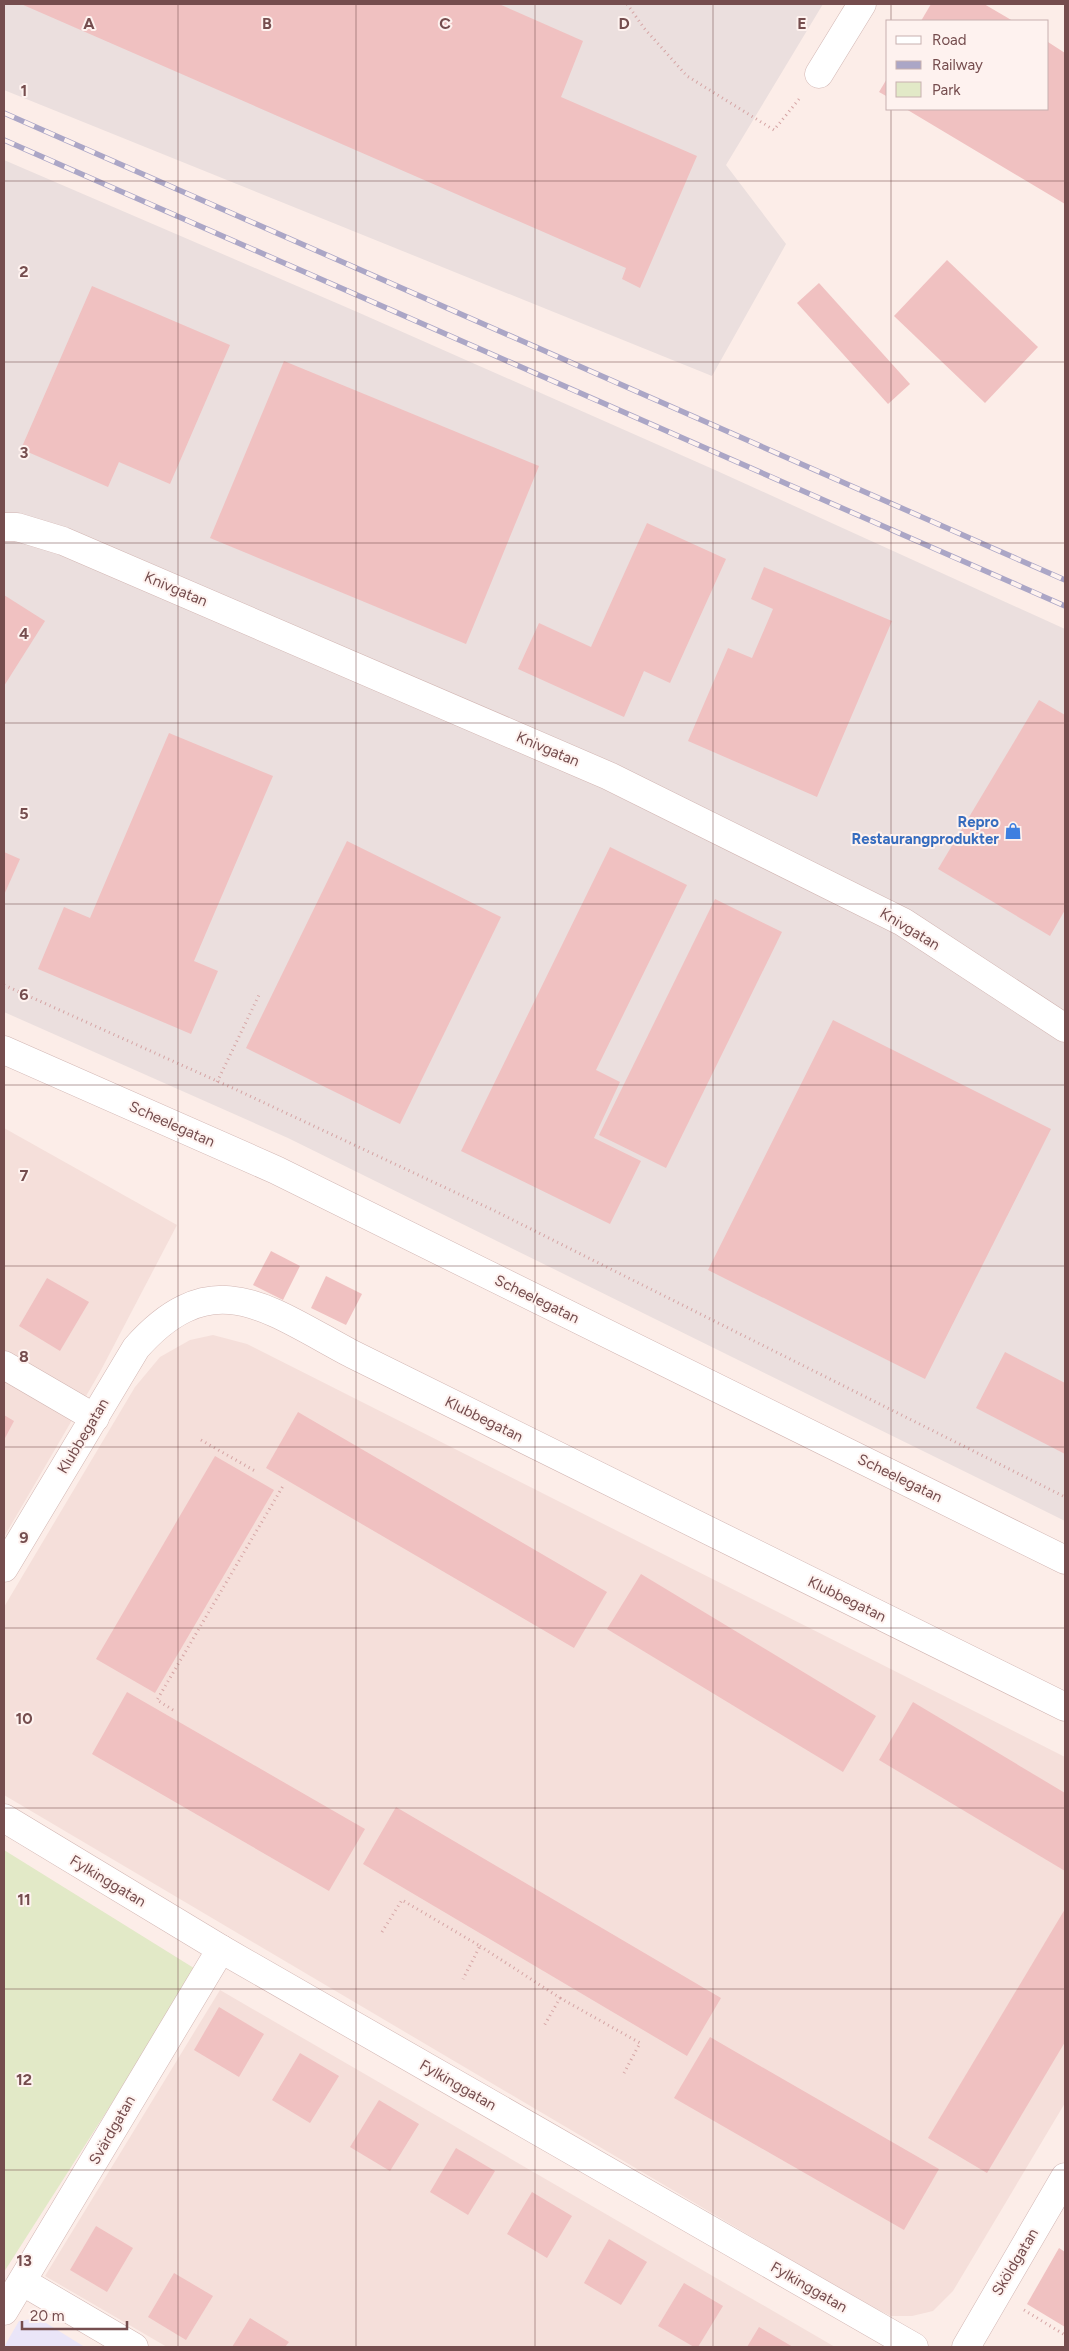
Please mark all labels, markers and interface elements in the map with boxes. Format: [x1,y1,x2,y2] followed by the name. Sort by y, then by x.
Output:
[83,14,95,33] text: A
[262,14,272,33] text: B
[439,14,451,33] text: C
[618,14,630,33] text: D
[797,14,807,33] text: E
[886,20,1049,110] legend
[932,31,967,49] text: Road
[932,56,983,74] text: Railway
[21,81,27,100] text: 1
[932,81,961,99] text: Park
[19,262,29,281] text: 2
[20,443,29,462] text: 3
[142,568,210,610] street label: Knivgatan
[19,624,29,643] text: 4
[514,728,582,770] street label: Knivgatan
[19,804,29,823] text: 5
[852,813,999,848] place label: Repro Restaurangprodukter
[1003,821,1023,841] shop icon: Repro Restaurangprodukter
[877,904,943,954] street label: Knivgatan
[19,985,29,1004] text: 6
[126,1097,218,1151] street label: Scheelegatan
[20,1166,29,1185] text: 7
[492,1271,582,1327] street label: Scheelegatan
[19,1347,29,1366] text: 8
[442,1392,526,1446] street label: Klubbegatan
[53,1395,113,1477] street label: Klubbegatan
[855,1450,945,1506] street label: Scheelegatan
[19,1528,29,1547] text: 9
[805,1572,889,1626] street label: Klubbegatan
[15,1709,33,1728] text: 10
[67,1851,149,1911] street label: Fylkinggatan
[17,1890,31,1909] text: 11
[417,2056,499,2114] street label: Fylkinggatan
[16,2070,32,2089] text: 12
[85,2092,139,2168] street label: Svärdgatan
[988,2225,1042,2299] street label: Sköldgatan
[16,2251,32,2270] text: 13
[768,2258,850,2316] street label: Fylkinggatan
[22,2298,128,2330] scale bar
[30,2307,64,2325] text: 20 m

